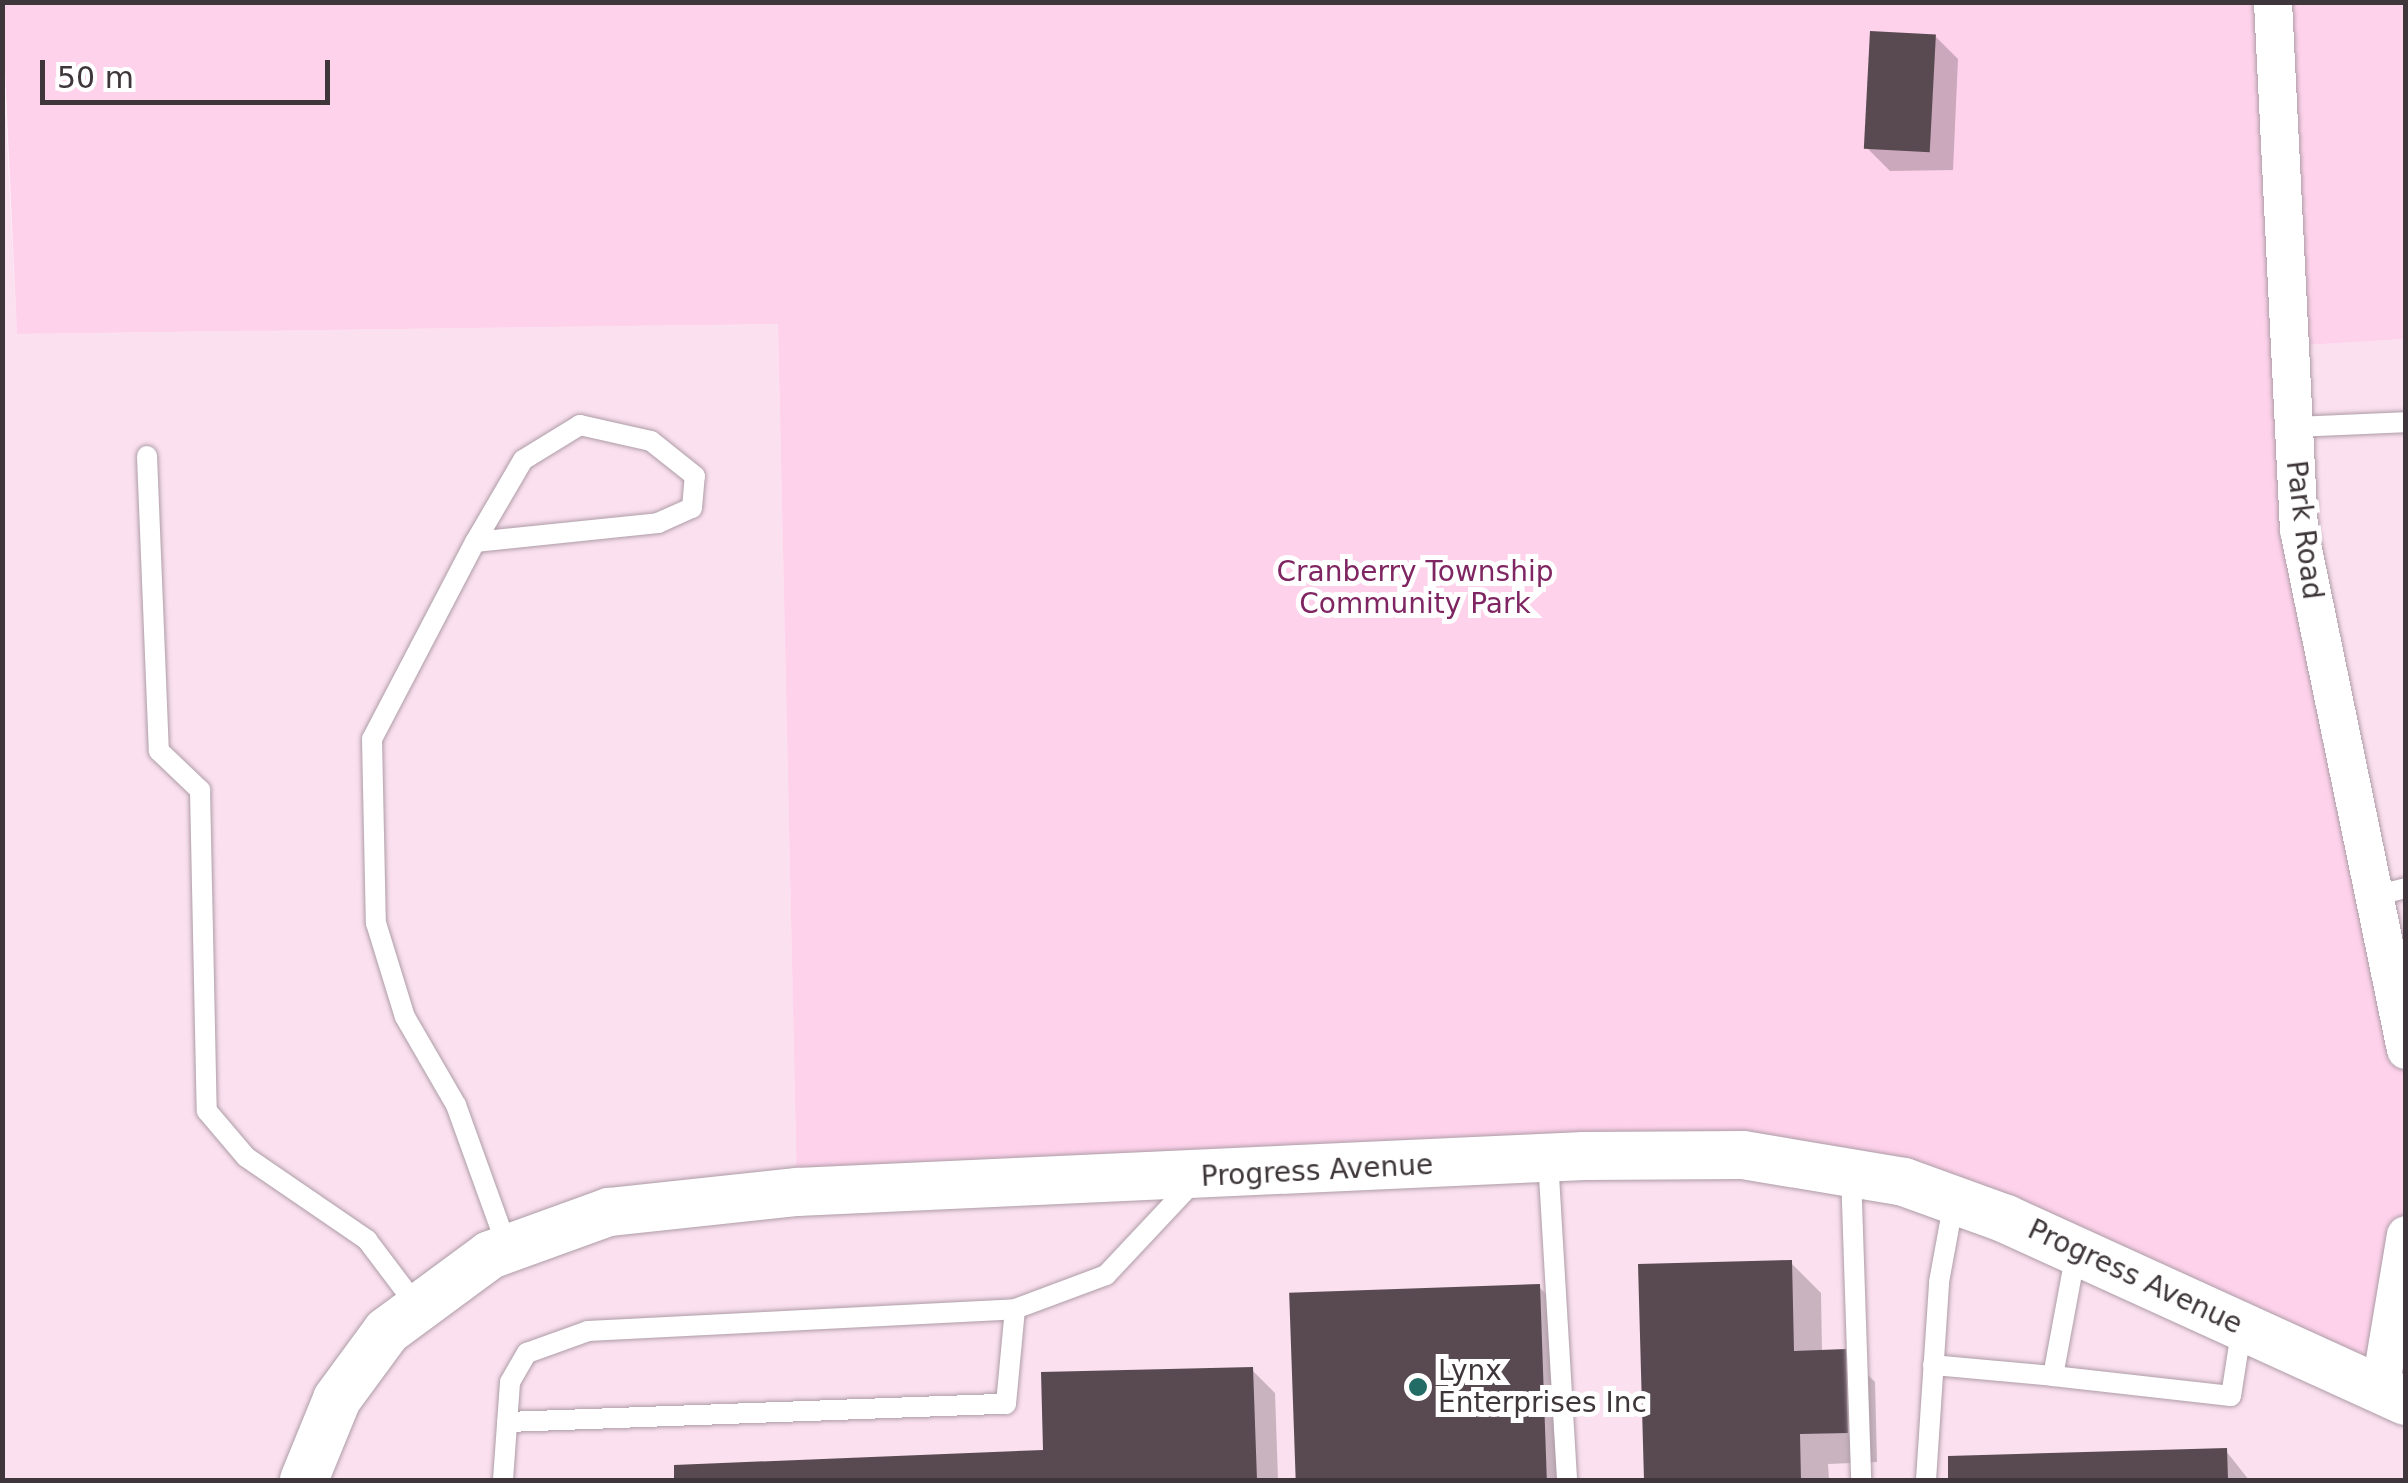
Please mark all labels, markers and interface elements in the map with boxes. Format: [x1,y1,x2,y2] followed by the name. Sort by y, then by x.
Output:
[45,40,335,102] scale bar
[57,60,134,95] text: 50 m
[2279,459,2329,601] street label: Park Road
[1277,555,1553,621] park label: Cranberry Township Community Park
[1200,1148,1434,1194] street label: Progress Avenue
[2023,1213,2247,1341] street label: Progress Avenue
[1438,1354,1647,1420] place label: Lynx Enterprises Inc
[1407,1376,1429,1398] marker: Lynx Enterprises Inc

